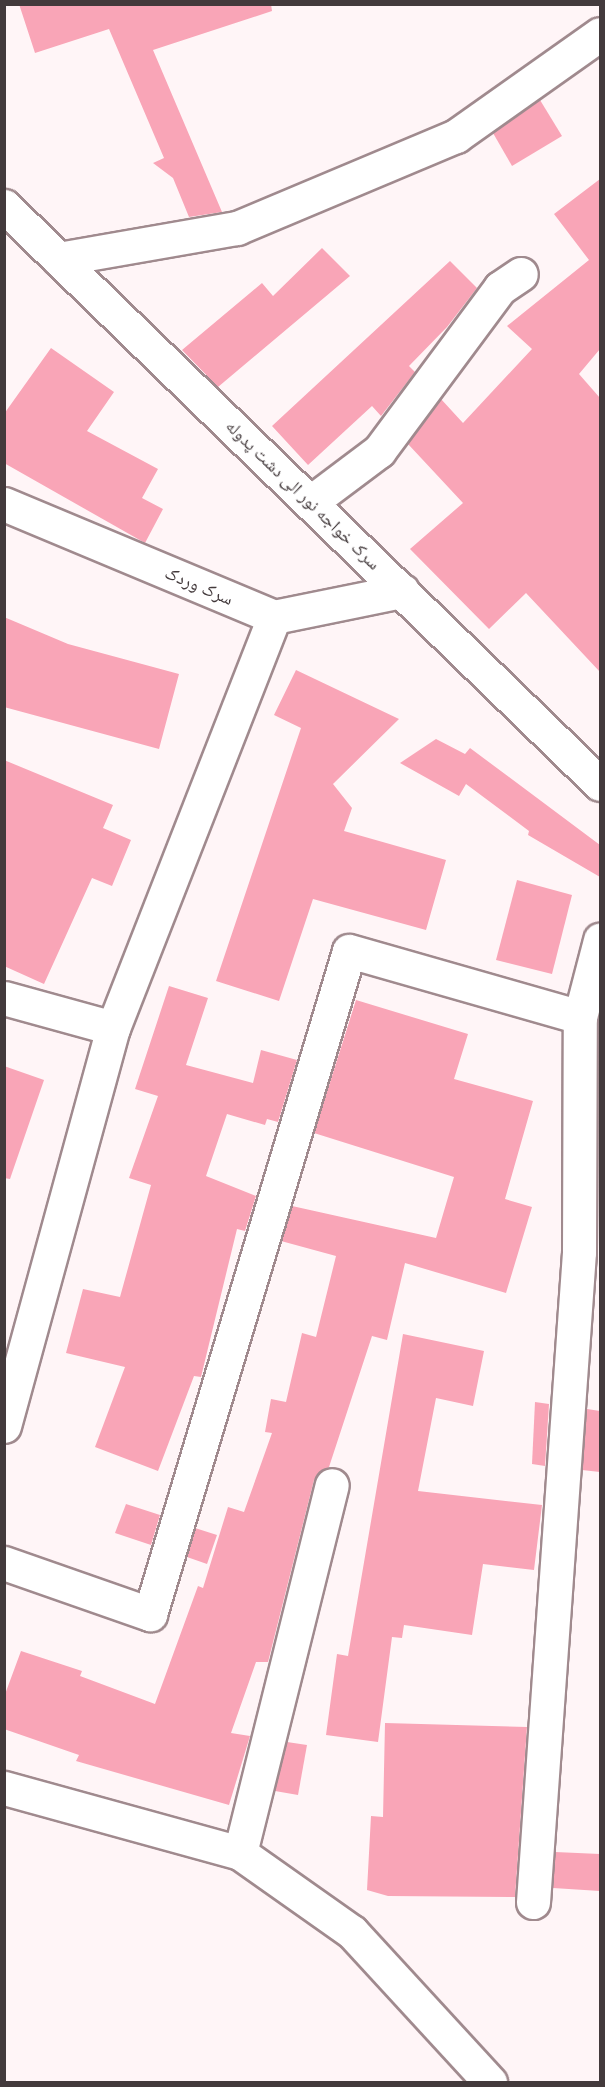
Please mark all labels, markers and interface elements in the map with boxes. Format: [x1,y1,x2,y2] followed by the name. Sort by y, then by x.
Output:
[221,415,385,575] street label: سرک خواجه نور الی دشت پدوله
[162,562,236,610] street label: سرک وردک

